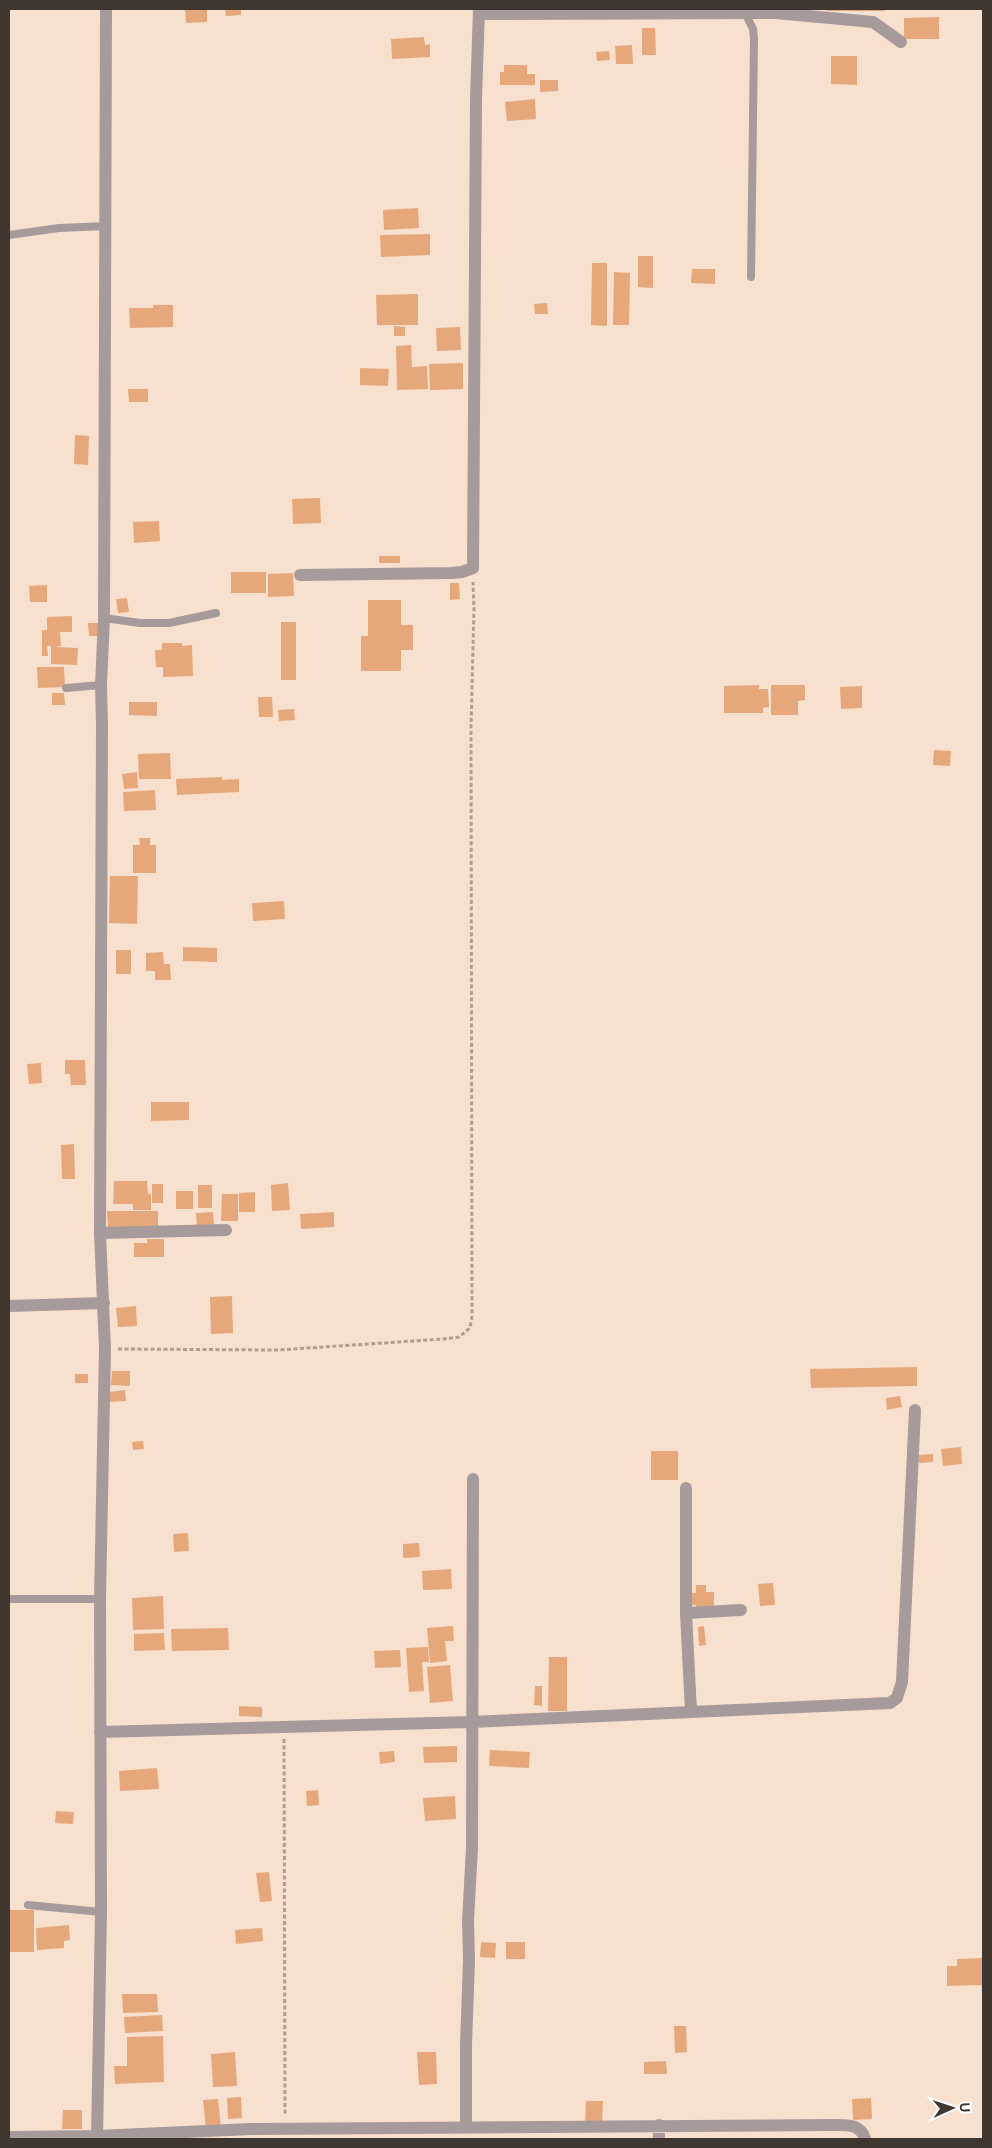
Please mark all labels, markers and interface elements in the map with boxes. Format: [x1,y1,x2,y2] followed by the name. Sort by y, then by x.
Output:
[927,2083,977,2133] north arrow
[956,2102,973,2113] text: U

